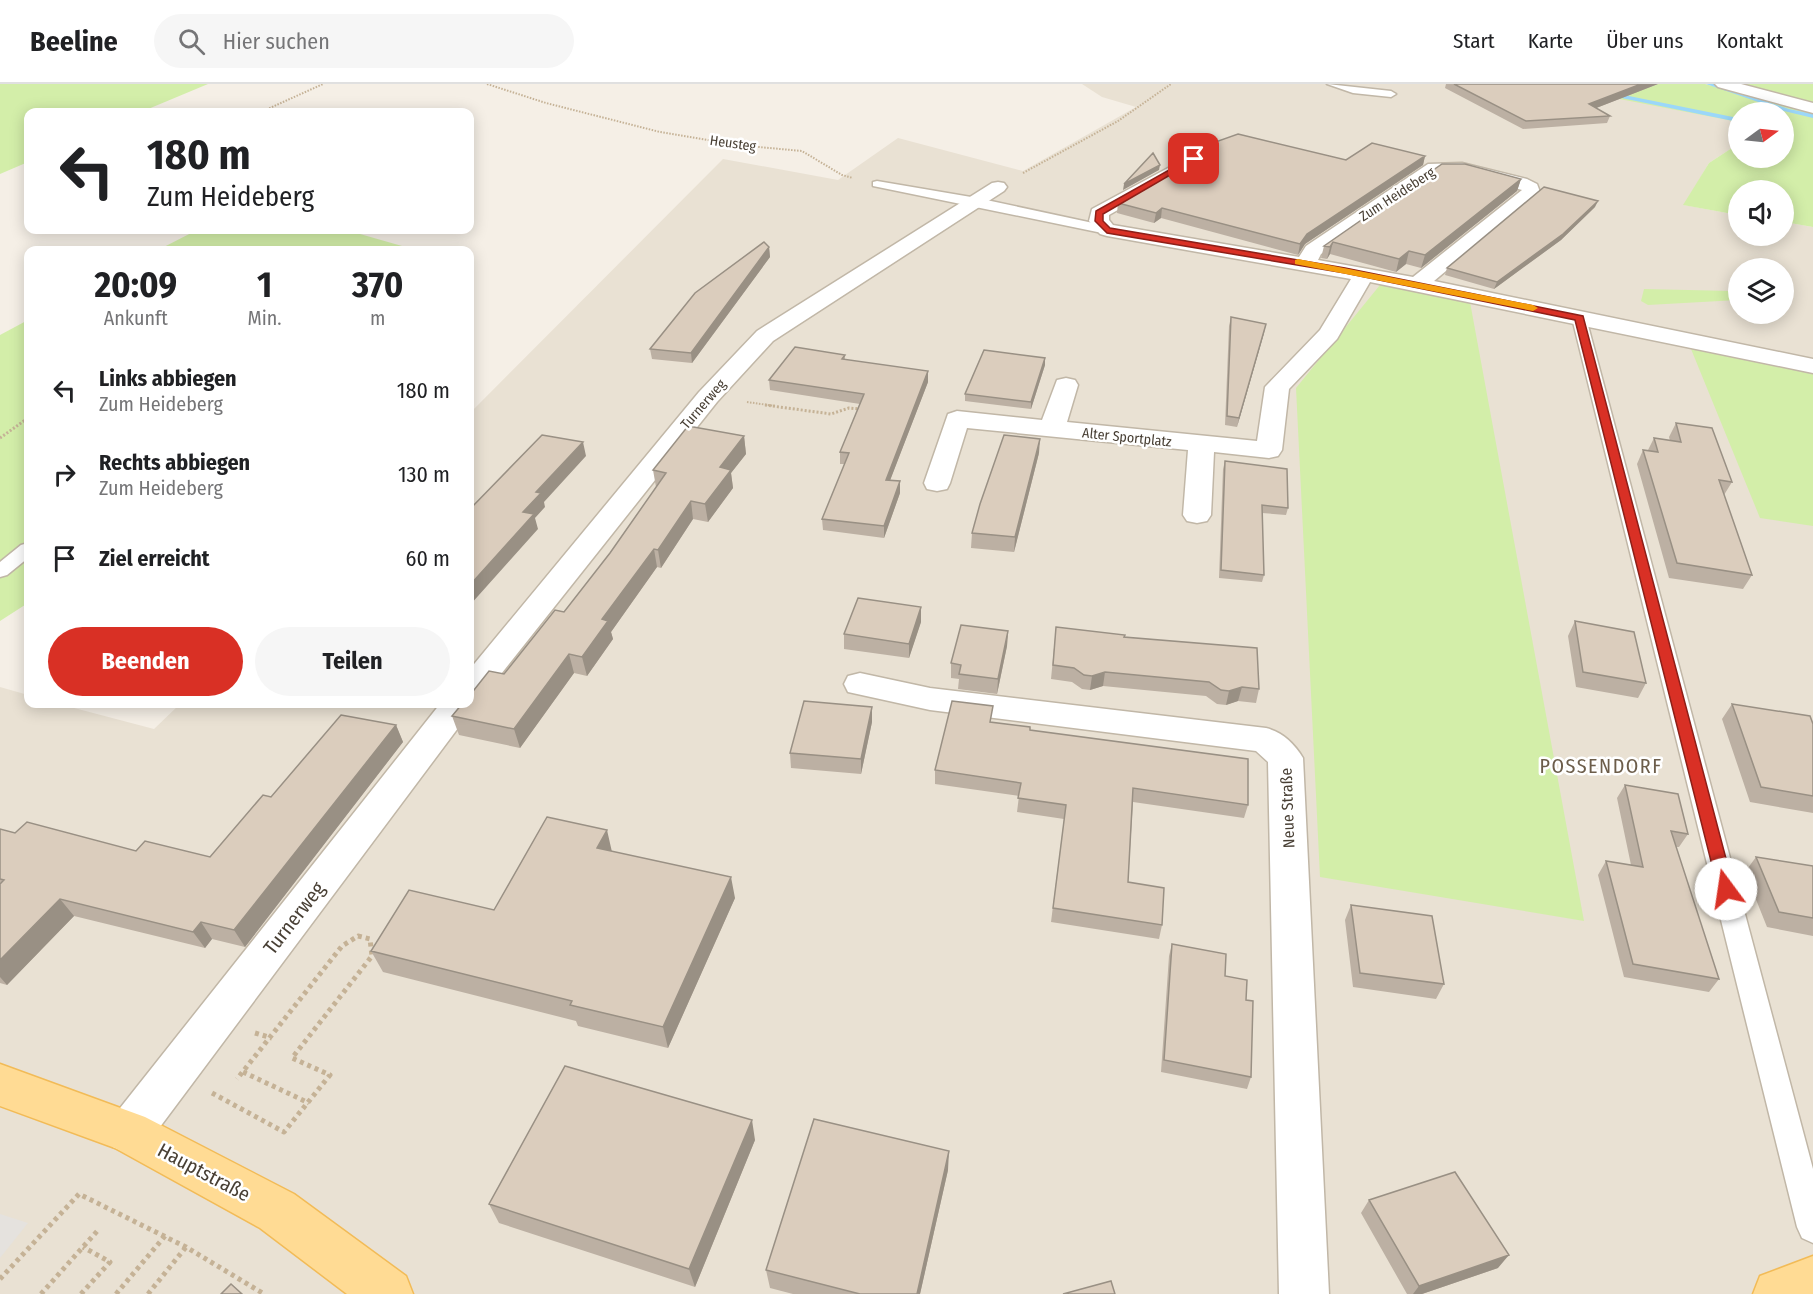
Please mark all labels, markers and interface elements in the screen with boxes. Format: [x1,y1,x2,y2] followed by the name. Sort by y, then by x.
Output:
[154,14,574,68] search box
[30,25,118,58] text: Beeline
[175,25,208,58] icon: search
[223,28,330,55] text: Hier suchen
[1453,28,1495,54] text: Start
[1528,28,1573,54] text: Karte
[1606,28,1683,54] text: Über uns
[1716,28,1783,54] text: Kontakt
[1728,102,1794,168] north arrow
[1728,102,1794,324] map controls
[147,130,251,180] text: 180 m
[48,132,126,210] icon: left
[709,132,758,155] street label: Heusteg
[1168,133,1219,184] pin
[1177,142,1210,175] icon: arrive
[1356,163,1439,225] street label: Zum Heideberg
[1728,180,1794,246] button: sound
[147,181,314,213] text: Zum Heideberg
[1728,258,1794,324] button: layers
[94,263,177,307] text: 20:09
[257,263,272,307] text: 1
[352,263,404,307] text: 370
[104,306,168,330] text: Ankunft
[247,306,282,330] text: Min.
[370,306,385,330] text: m
[99,365,237,392] text: Links abbiegen
[48,374,81,407] icon: left
[677,376,730,433] street label: Turnerweg
[397,377,450,404] text: 180 m
[99,392,223,416] text: Zum Heideberg
[1081,424,1173,451] street label: Alter Sportplatz
[99,449,250,476] text: Rechts abbiegen
[48,458,81,491] icon: right
[398,461,450,488] text: 130 m
[99,476,223,500] text: Zum Heideberg
[48,542,81,575] icon: arrive
[99,545,210,572] text: Ziel erreicht
[406,545,450,572] text: 60 m
[48,627,243,696] button: Beenden
[255,627,450,696] button: Teilen
[1540,754,1662,778] district label: POSSENDORF
[1277,767,1298,848] street label: Neue Straße
[1694,857,1758,921] position arrow
[258,876,330,959] street label: Turnerweg
[154,1138,254,1206] street label: Hauptstraße

